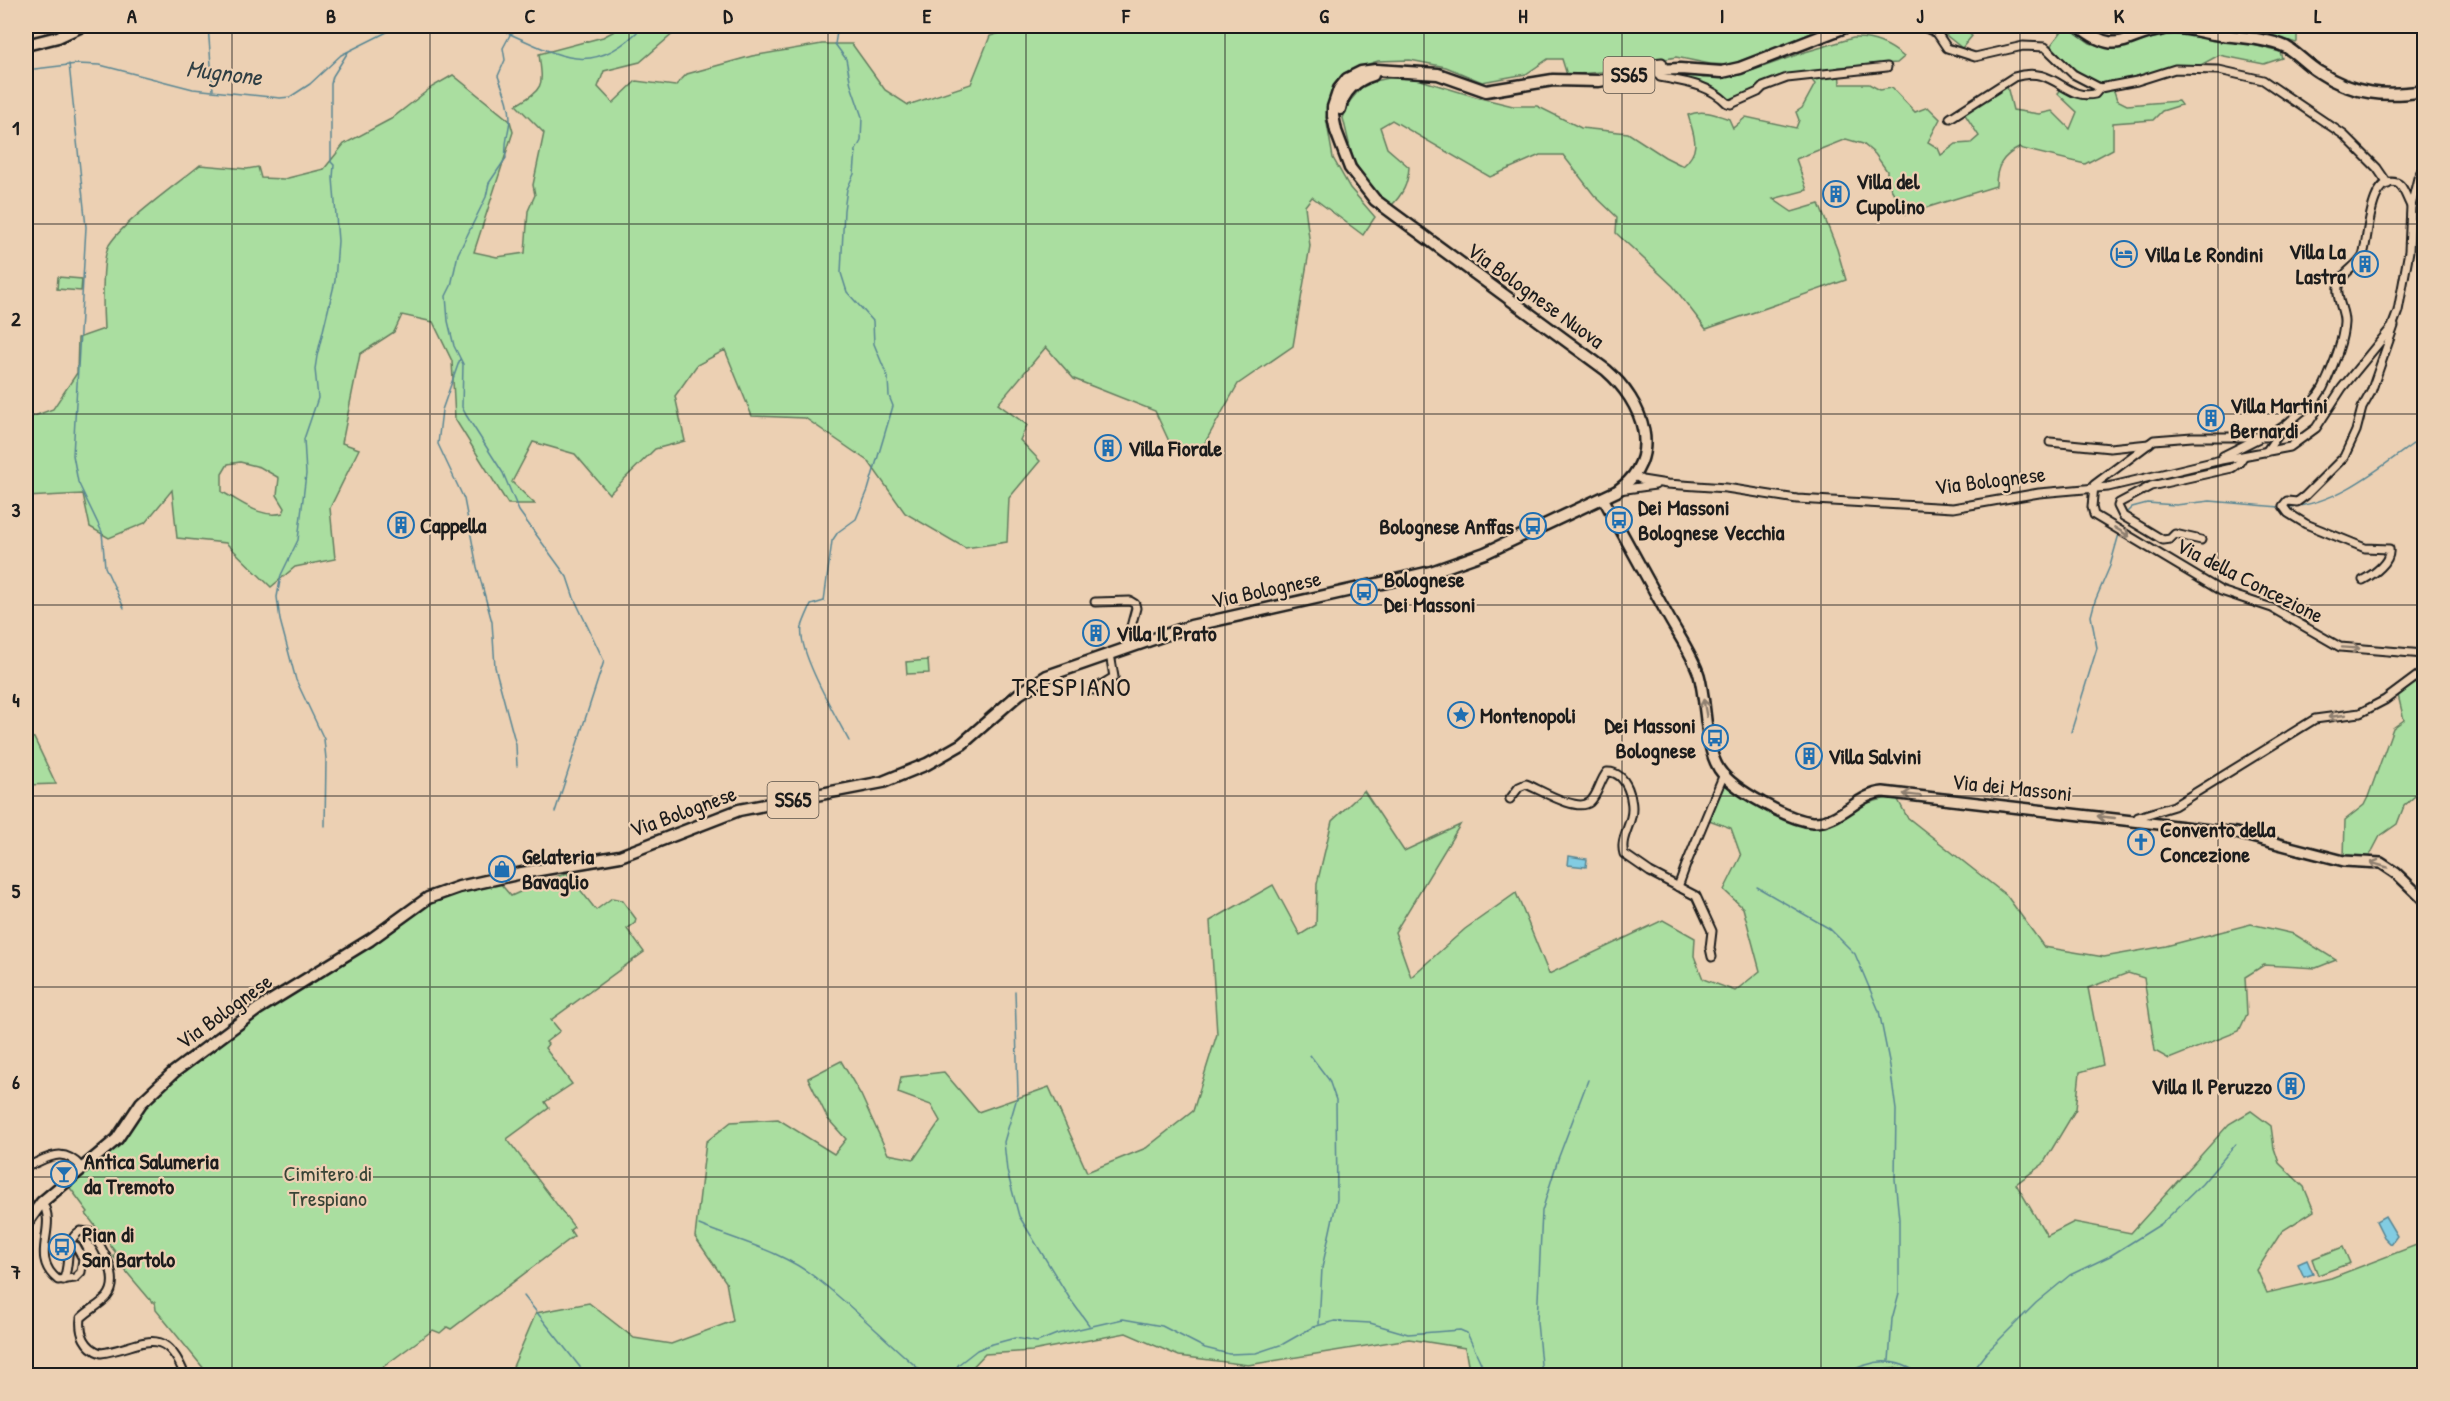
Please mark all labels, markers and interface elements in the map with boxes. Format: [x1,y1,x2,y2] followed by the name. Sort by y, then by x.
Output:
[127,2,137,29] text: A
[326,2,336,29] text: B
[525,2,536,29] text: C
[723,2,733,29] text: D
[923,2,932,29] text: E
[1121,2,1131,29] text: F
[1319,2,1329,29] text: G
[1518,2,1528,29] text: H
[1720,2,1724,29] text: I
[1916,2,1924,29] text: J
[2114,2,2125,29] text: K
[2314,2,2322,29] text: L
[185,52,265,94] water label: Mugnone
[1604,57,1654,93] road number: SS65
[12,114,20,141] text: 1
[1856,166,1925,222] place label: Villa del Cupolino
[1821,179,1851,209] building icon: Villa del Cupolino
[1461,235,1611,355] street label: Via Bolognese Nuova
[2289,236,2346,291] place label: Villa La Lastra
[2109,239,2139,269] hotel icon: Villa Le Rondini
[2144,239,2264,269] place label: Villa Le Rondini
[2350,249,2380,279] building icon: Villa La Lastra
[11,305,21,332] text: 2
[2230,390,2328,445] place label: Villa Martini Bernardi
[2196,403,2226,433] building icon: Villa Martini Bernardi
[1093,433,1123,463] building icon: Villa Fiorale
[1128,433,1222,463] place label: Villa Fiorale
[1933,458,2047,502] street label: Via Bolognese
[1638,492,1785,548] place label: Dei Massoni Bolognese Vecchia
[12,496,21,523] text: 3
[1604,505,1634,535] bus stop icon: Dei Massoni Bolognese Vecchia
[386,510,416,540] building icon: Cappella
[420,510,487,541] place label: Cappella
[1379,511,1515,542] place label: Bolognese Anffas
[1518,511,1548,541] bus stop icon: Bolognese Anffas
[2113,526,2130,538] one-way arrow
[2171,530,2329,630] street label: Via della Concezione
[1208,563,1324,615] street label: Via Bolognese
[1384,564,1476,619] place label: Bolognese Dei Massoni
[1349,577,1379,607] bus stop icon: Bolognese Dei Massoni
[1081,618,1111,648] building icon: Villa Il Prato
[1116,618,1217,648] place label: Villa Il Prato
[2340,643,2360,654] one-way arrow
[1012,669,1132,704] district label: TRESPIANO
[12,686,20,713] text: 4
[1699,699,1710,718] one-way arrow
[1446,700,1476,730] place icon: Montenopoli
[1480,700,1576,731] place label: Montenopoli
[1604,710,1696,766] place label: Dei Massoni Bolognese
[2328,711,2348,722] one-way arrow
[1700,723,1730,753] bus stop icon: Dei Massoni Bolognese
[1794,741,1824,771] building icon: Villa Salvini
[1828,741,1922,771] place label: Villa Salvini
[1950,766,2074,808] street label: Via dei Massoni
[626,778,741,844] street label: Via Bolognese
[768,782,818,818] road number: SS65
[1902,790,1922,801] one-way arrow
[2096,811,2116,822] one-way arrow
[2160,814,2276,869] place label: Convento della Concezione
[2126,827,2156,857] church icon: Convento della Concezione
[522,841,595,897] place label: Gelateria Bavaglio
[487,854,517,884] shop icon: Gelateria Bavaglio
[2370,859,2389,870] one-way arrow
[12,877,21,904] text: 5
[170,966,278,1056] street label: Via Bolognese
[12,1068,20,1095] text: 6
[2151,1071,2272,1101] place label: Villa Il Peruzzo
[2276,1071,2306,1101] building icon: Villa Il Peruzzo
[84,1146,219,1201] place label: Antica Salumeria da Tremoto
[283,1158,373,1213] park label: Cimitero di Trespiano
[49,1159,79,1189] bar icon: Antica Salumeria da Tremoto
[82,1219,175,1274] place label: Pian di San Bartolo
[47,1232,77,1262] bus stop icon: Pian di San Bartolo
[10,1258,21,1285] text: 7

